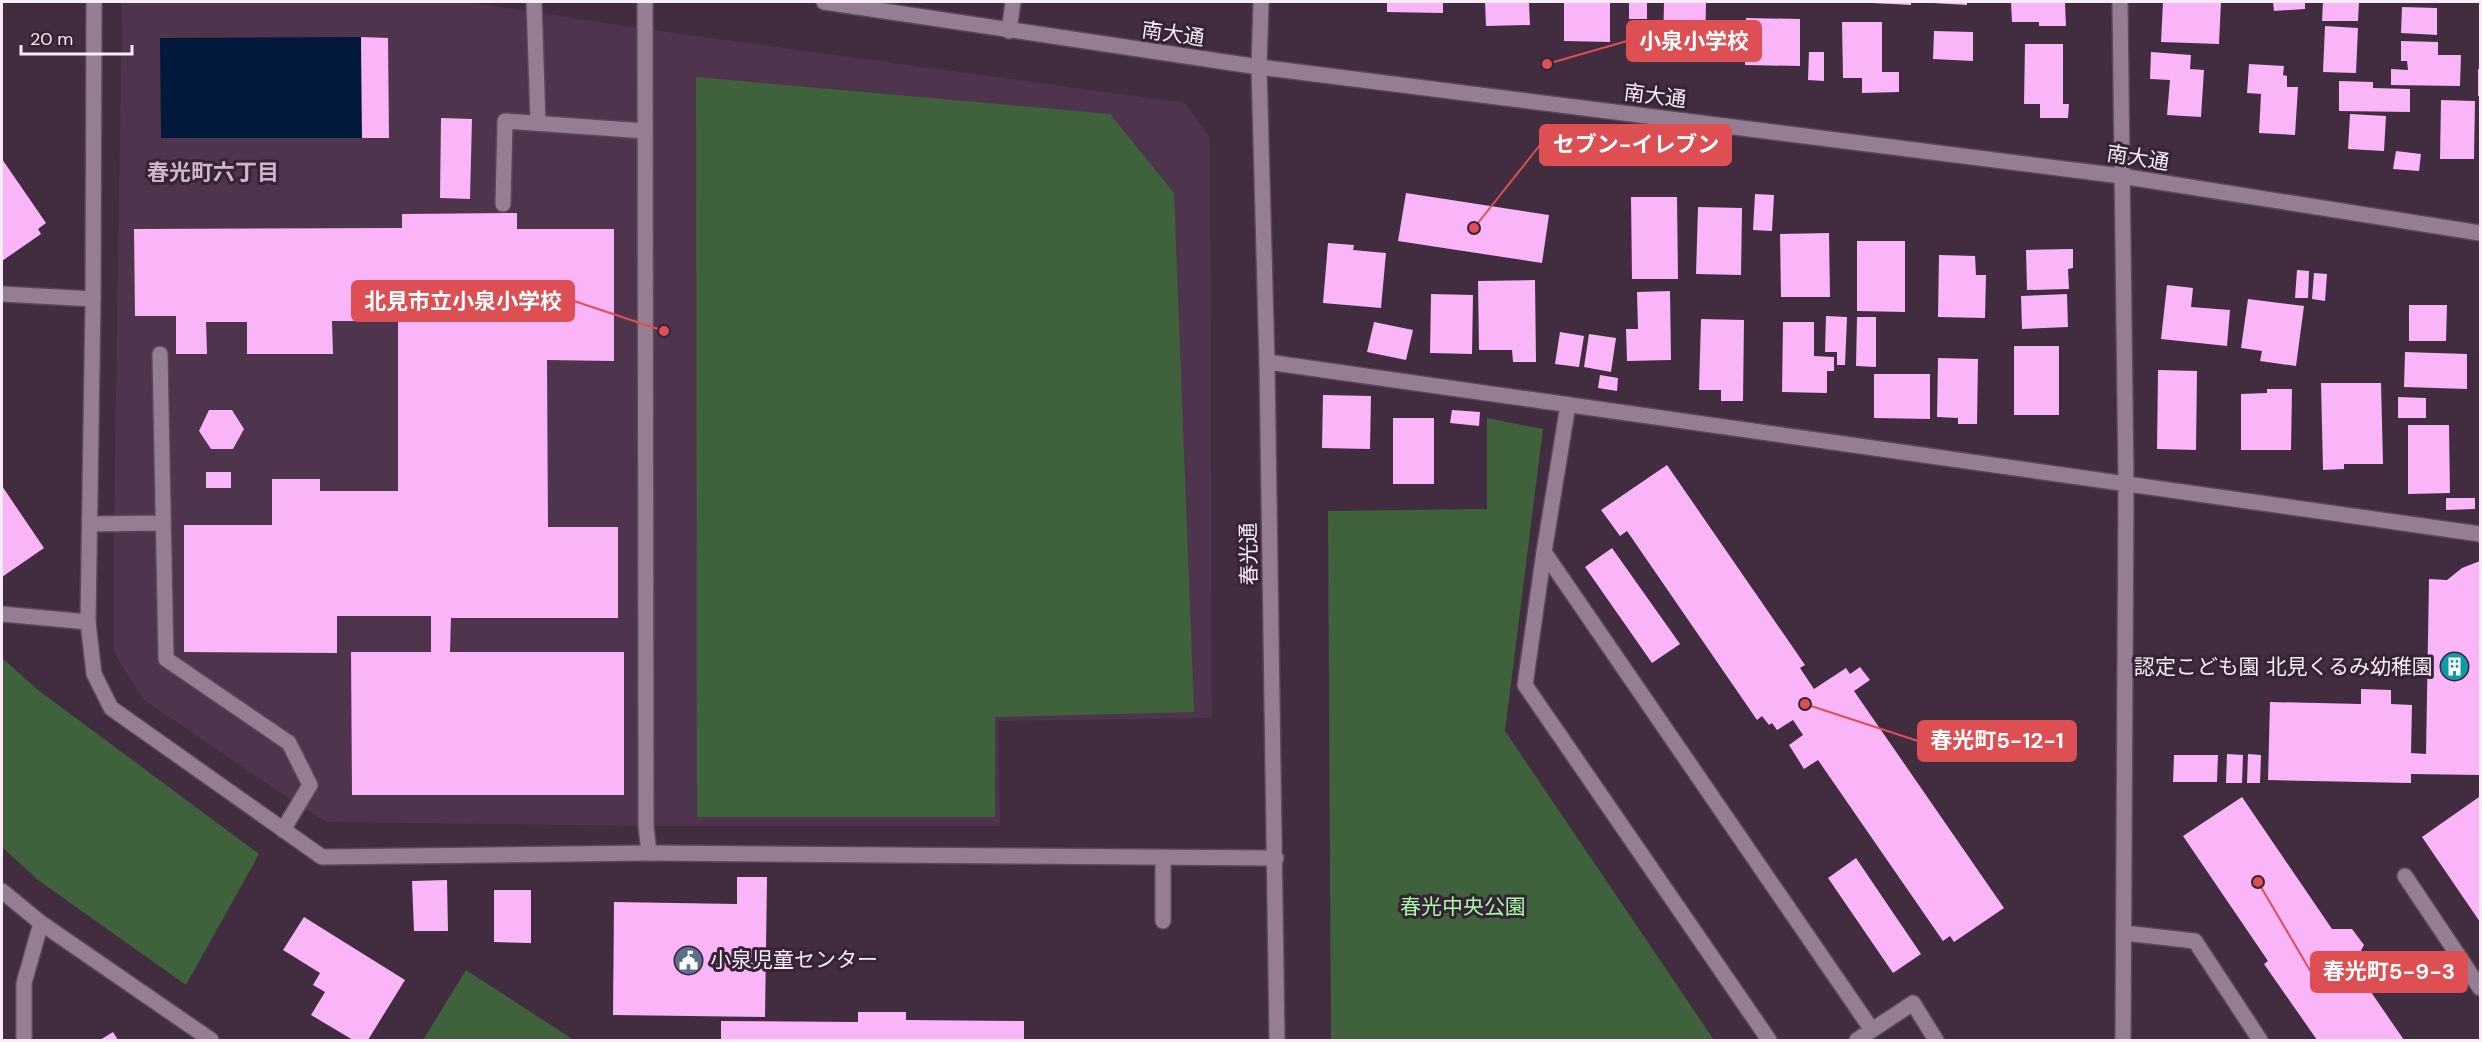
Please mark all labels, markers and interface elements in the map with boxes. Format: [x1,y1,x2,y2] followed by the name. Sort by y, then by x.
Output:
[1140,16,1206,52] street label: 南大通
[21,18,132,56] scale bar
[1627,21,1761,61] callout: 小泉小学校
[30,27,73,51] text: 20 m
[1639,27,1749,56] text: 小泉小学校
[1622,78,1688,114] street label: 南大通
[1540,125,1731,165] callout: セブン-イレブン
[1553,130,1719,159] text: セブン-イレブン
[2105,139,2171,177] street label: 南大通
[147,158,279,187] district label: 春光町六丁目
[352,281,574,321] callout: 北見市立小泉小学校
[364,287,562,316] text: 北見市立小泉小学校
[1234,522,1264,586] street label: 春光通
[2438,651,2470,683] building icon: 認定こども園 北見くるみ幼稚園
[2134,653,2433,681] place label: 認定こども園 北見くるみ幼稚園
[1918,721,2076,761] callout: 春光町5-12-1
[1930,726,2064,755] text: 春光町5-12-1
[1400,893,1526,921] park label: 春光中央公園
[673,944,705,976] public building icon: 小泉児童センター
[710,946,878,974] place label: 小泉児童センター
[2311,952,2467,992] callout: 春光町5-9-3
[2323,957,2455,986] text: 春光町5-9-3

